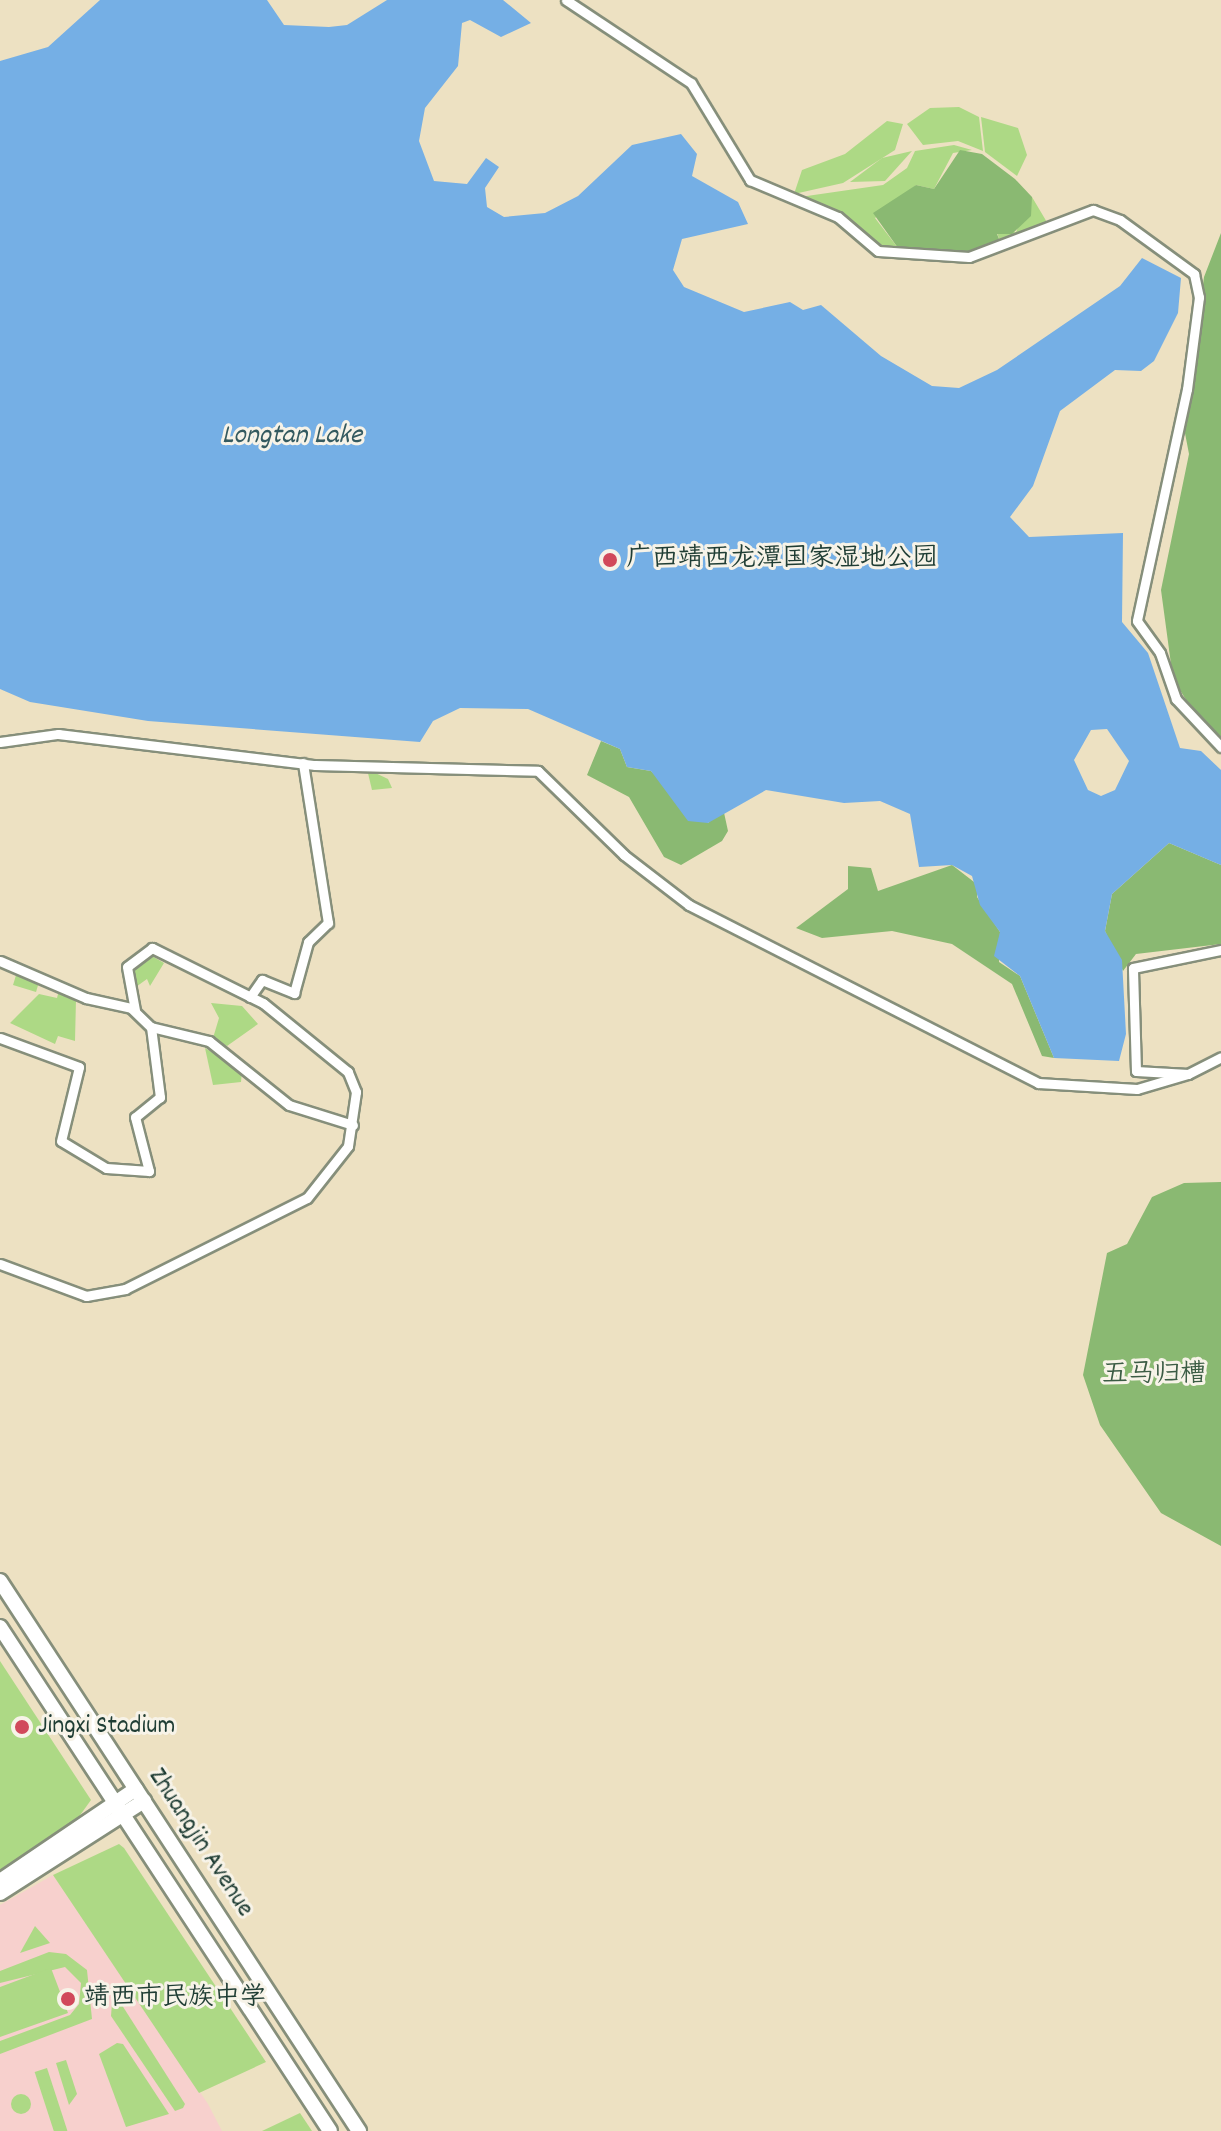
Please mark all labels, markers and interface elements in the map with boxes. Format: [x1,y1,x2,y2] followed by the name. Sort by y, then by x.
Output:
[222,420,362,454] water label: Longtan Lake
[626,544,938,576] place label: 广西靖西龙潭国家湿地公园
[601,551,619,569] marker: 广西靖西龙潭国家湿地公园
[1102,1360,1206,1392] park label: 五马归槽
[38,1711,175,1743] place label: Jingxi Stadium
[13,1718,31,1736] marker: Jingxi Stadium
[140,1763,260,1923] street label: Zhuangjin Avenue
[84,1983,266,2015] place label: 靖西市民族中学
[59,1990,77,2008] marker: 靖西市民族中学

